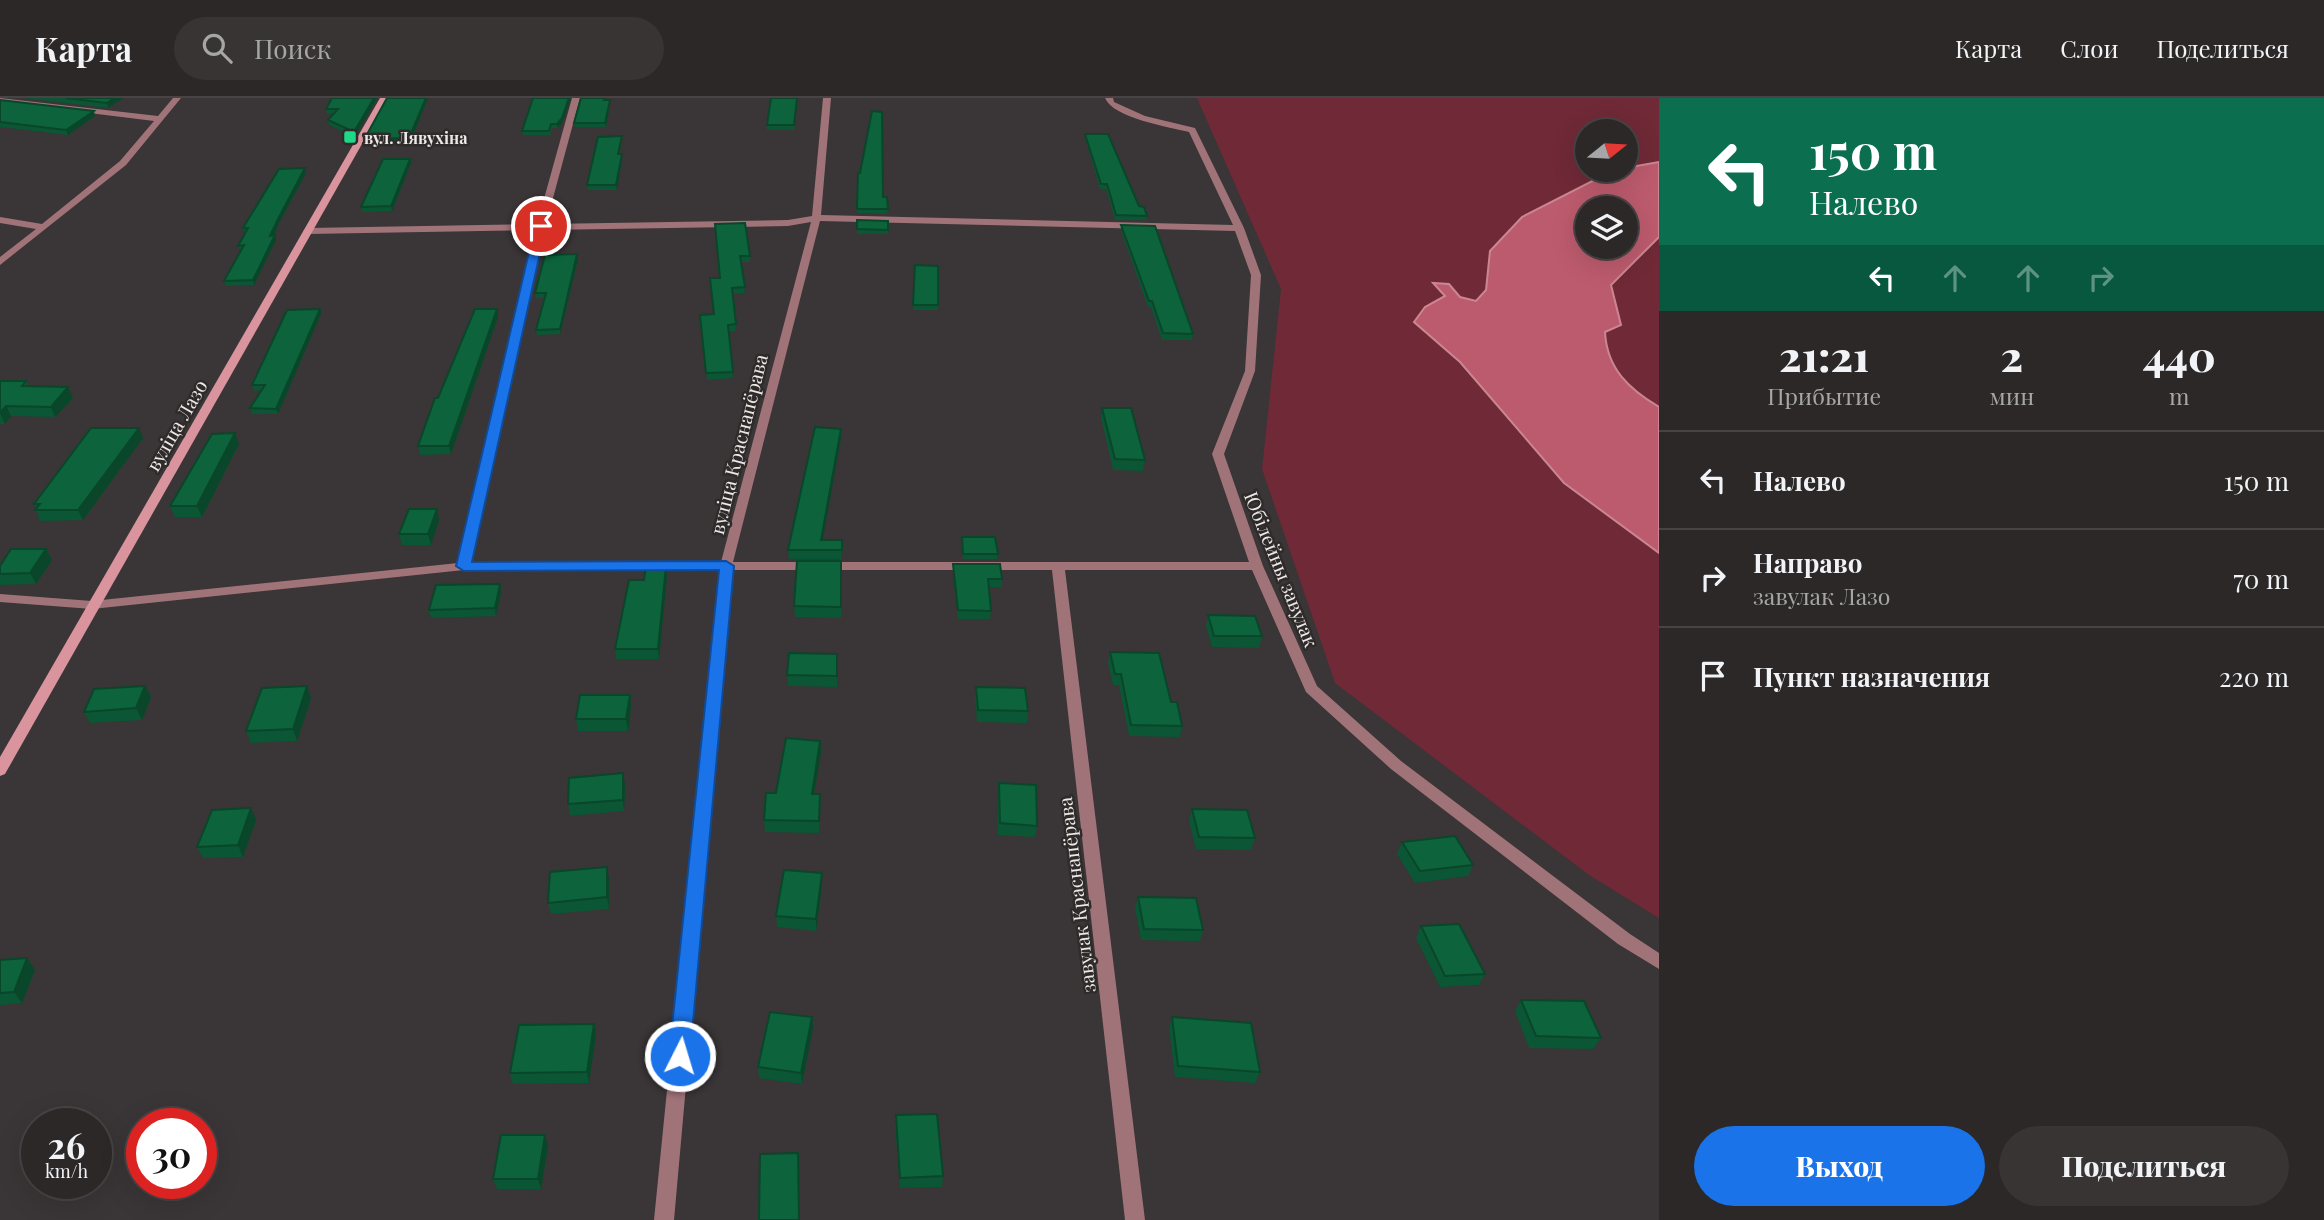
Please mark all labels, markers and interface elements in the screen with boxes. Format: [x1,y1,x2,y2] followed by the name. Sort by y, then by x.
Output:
[174,17,664,80] search box
[35,26,132,70] text: Карта
[198,29,236,67] icon: search
[254,31,331,66] text: Поиск
[1955,32,2022,64] text: Карта
[2060,32,2119,64] text: Слои
[2157,32,2289,64] text: Поделиться
[1809,117,1937,182] text: 150 m
[1575,119,1638,182] north arrow
[1575,119,1638,259] map controls
[1694,126,1785,217] icon: left
[364,127,468,148] place label: вул. Лявухіна
[342,129,358,145] marker: вул. Лявухіна
[1809,180,1918,223] text: Налево
[511,196,571,256] pin
[1575,196,1638,259] button: layers
[522,207,560,245] icon: arrive
[1863,259,1901,297] icon: left
[1936,259,1974,297] icon: ahead
[2009,259,2047,297] icon: ahead
[2082,259,2120,297] icon: right
[1779,327,1869,383] text: 21:21
[2001,327,2023,383] text: 2
[2143,327,2216,383] text: 440
[703,351,773,537] street label: вуліца Краснапёрава
[139,375,213,475] street label: вуліца Лазо
[1767,380,1881,411] text: Прибытие
[1990,380,2034,411] text: мин
[2169,380,2189,411] text: m
[1694,461,1732,499] icon: left
[1753,463,1846,498] text: Налево
[2224,463,2289,498] text: 150 m
[1239,487,1325,651] street label: Юбілейны завулак
[1753,545,1862,580] text: Направо
[1694,559,1732,597] icon: right
[2233,561,2289,596] text: 70 m
[1753,580,1890,611] text: завулак Лазо
[1694,657,1732,695] icon: arrive
[1753,659,1990,694] text: Пункт назначения
[2219,659,2289,694] text: 220 m
[1051,795,1101,994] street label: завулак Краснапёрава
[643,1019,717,1093] position arrow
[126,1108,217,1199] speed limit sign: 30
[48,1121,85,1168] text: 26
[1694,1126,1985,1206] button: Выход
[1999,1126,2289,1206] button: Поделиться
[45,1159,88,1183] text: km/h

